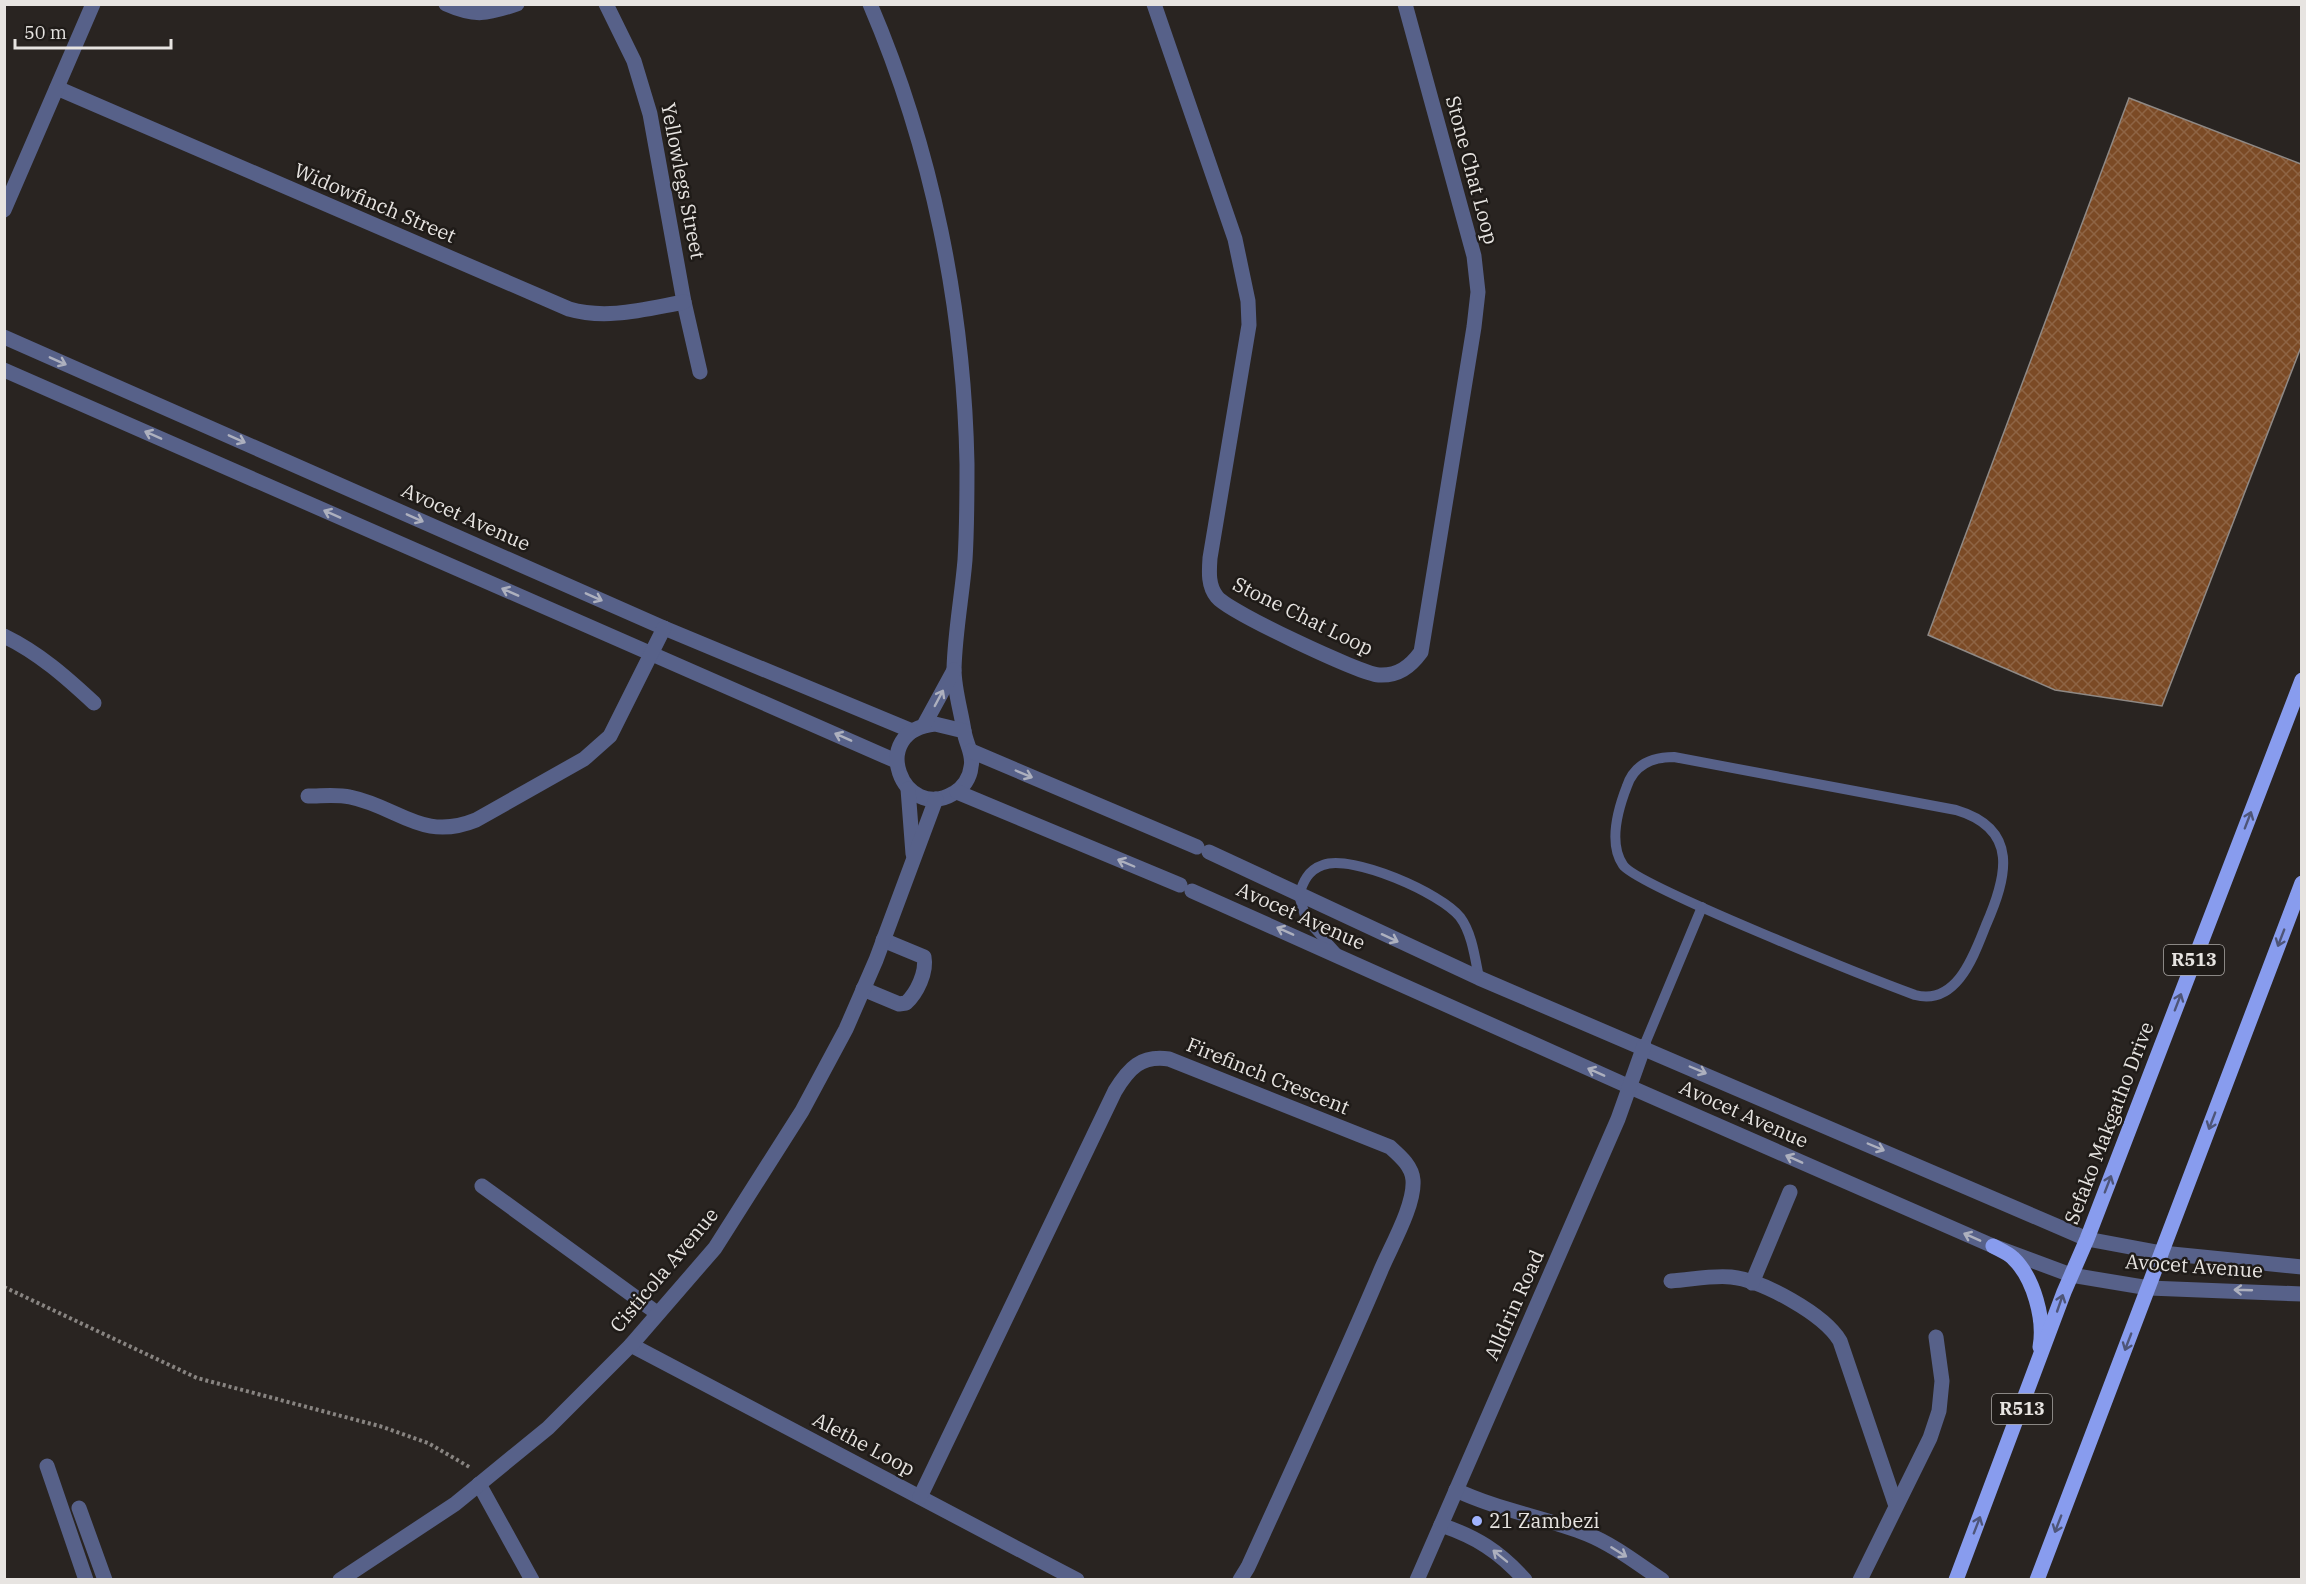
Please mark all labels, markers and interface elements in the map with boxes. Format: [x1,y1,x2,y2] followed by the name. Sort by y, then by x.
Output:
[15,12,171,50] scale bar
[24,21,67,44] text: 50 m
[1440,92,1505,247] street label: Stone Chat Loop
[655,100,712,261] street label: Yellowlegs Street
[290,156,460,249] street label: Widowfinch Street
[48,356,67,367] one-way arrow
[145,429,163,440] one-way arrow
[227,434,245,446] one-way arrow
[398,476,535,557] street label: Avocet Avenue
[323,507,341,519] one-way arrow
[406,512,424,524] one-way arrow
[1229,570,1378,661] street label: Stone Chat Loop
[501,586,520,597] one-way arrow
[584,591,602,603] one-way arrow
[934,689,945,707] one-way arrow
[834,731,853,742] one-way arrow
[1015,769,1033,780] one-way arrow
[2243,811,2254,830] one-way arrow
[1117,857,1136,868] one-way arrow
[1233,875,1370,956] street label: Avocet Avenue
[1276,925,1294,937] one-way arrow
[2275,928,2286,947] one-way arrow
[1381,932,1399,944] one-way arrow
[2164,945,2224,975] road number: R513
[2173,993,2184,1012] one-way arrow
[2057,1018,2160,1228] street label: Sefako Makgatho Drive
[1183,1031,1354,1121] street label: Firefinch Crescent
[1688,1064,1706,1076] one-way arrow
[1587,1065,1605,1077] one-way arrow
[1676,1073,1813,1154] street label: Avocet Avenue
[2206,1111,2217,1129] one-way arrow
[1867,1142,1885,1153] one-way arrow
[1785,1153,1803,1164] one-way arrow
[2104,1176,2115,1194] one-way arrow
[603,1201,724,1338] street label: Cisticola Avenue
[1964,1231,1982,1242] one-way arrow
[1477,1245,1550,1364] street label: Alldrin Road
[2124,1247,2264,1284] street label: Avocet Avenue
[2234,1285,2254,1296] one-way arrow
[2055,1294,2066,1313] one-way arrow
[2121,1332,2132,1351] one-way arrow
[1992,1394,2052,1424] road number: R513
[808,1405,920,1482] street label: Alethe Loop
[1489,1507,1600,1534] place label: 21 Zambezi
[1470,1514,1484,1528] marker: 21 Zambezi
[2052,1514,2063,1533] one-way arrow
[1972,1516,1983,1535] one-way arrow
[1610,1546,1627,1558] one-way arrow
[1492,1549,1508,1562] one-way arrow

